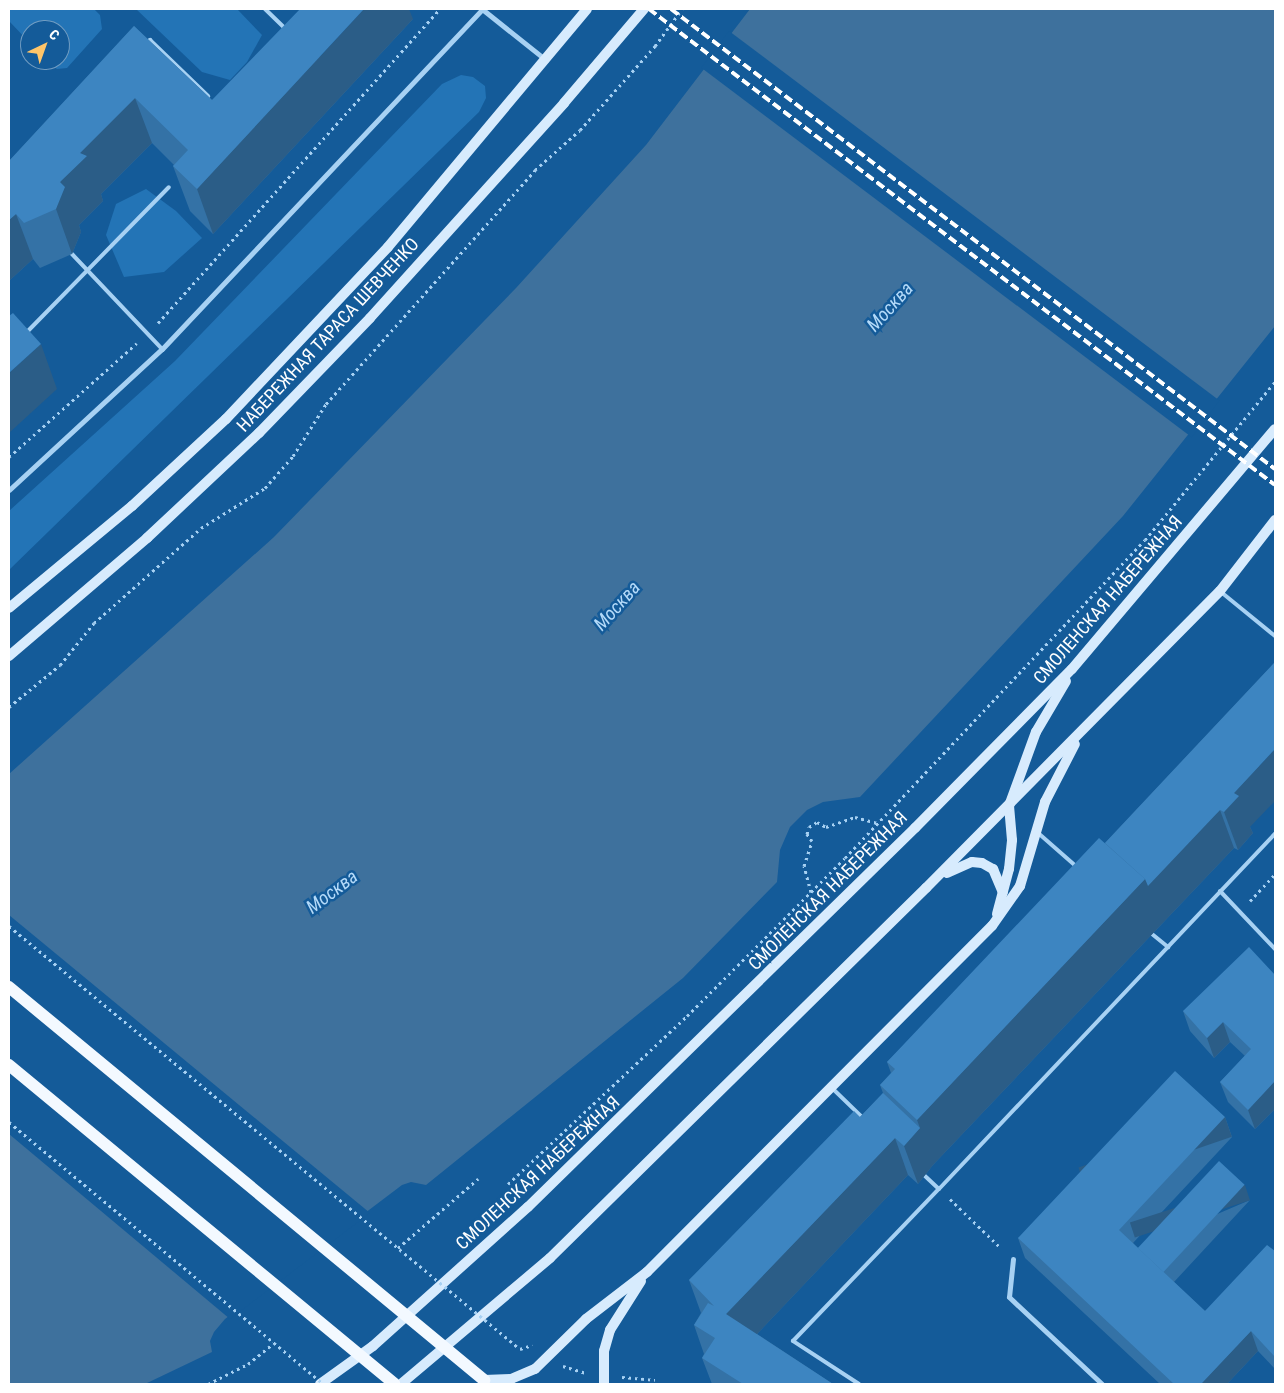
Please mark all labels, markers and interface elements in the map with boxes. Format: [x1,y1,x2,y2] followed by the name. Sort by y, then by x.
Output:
[20,20,70,70] north arrow
[46,26,63,43] text: С
[232,233,424,437] street label: НАБЕРЕЖНАЯ ТАРАСА ШЕВЧЕНКО
[862,278,918,336] water label: Москва
[1029,511,1187,689] street label: СМОЛЕНСКАЯ НАБЕРЕЖНАЯ
[589,577,645,635] water label: Москва
[744,807,912,975] street label: СМОЛЕНСКАЯ НАБЕРЕЖНАЯ
[302,865,362,919] water label: Москва
[452,1091,624,1255] street label: СМОЛЕНСКАЯ НАБЕРЕЖНАЯ

